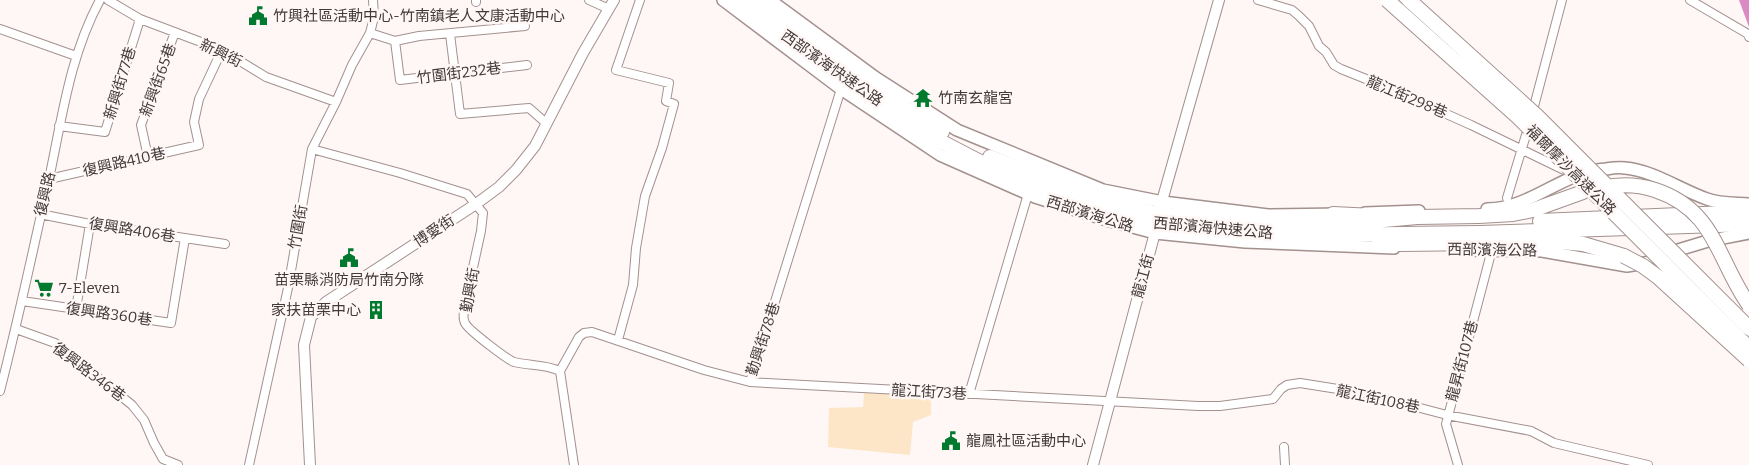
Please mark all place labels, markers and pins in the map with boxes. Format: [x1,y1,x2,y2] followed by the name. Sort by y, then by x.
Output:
[247,5,269,27] public building icon: 竹興社區活動中心-竹南鎮老人文康活動中心
[273,7,565,25] place label: 竹興社區活動中心-竹南鎮老人文康活動中心
[912,87,934,109] temple icon: 竹南玄龍宮
[938,89,1013,107] place label: 竹南玄龍宮
[338,247,360,269] public building icon: 苗栗縣消防局竹南分隊
[274,271,424,289] place label: 苗栗縣消防局竹南分隊
[33,277,55,299] supermarket icon: 7-Eleven
[59,279,120,297] place label: 7-Eleven
[365,299,387,321] building icon: 家扶苗栗中心
[271,301,361,319] place label: 家扶苗栗中心
[940,430,962,452] public building icon: 龍鳳社區活動中心
[966,432,1086,450] place label: 龍鳳社區活動中心

